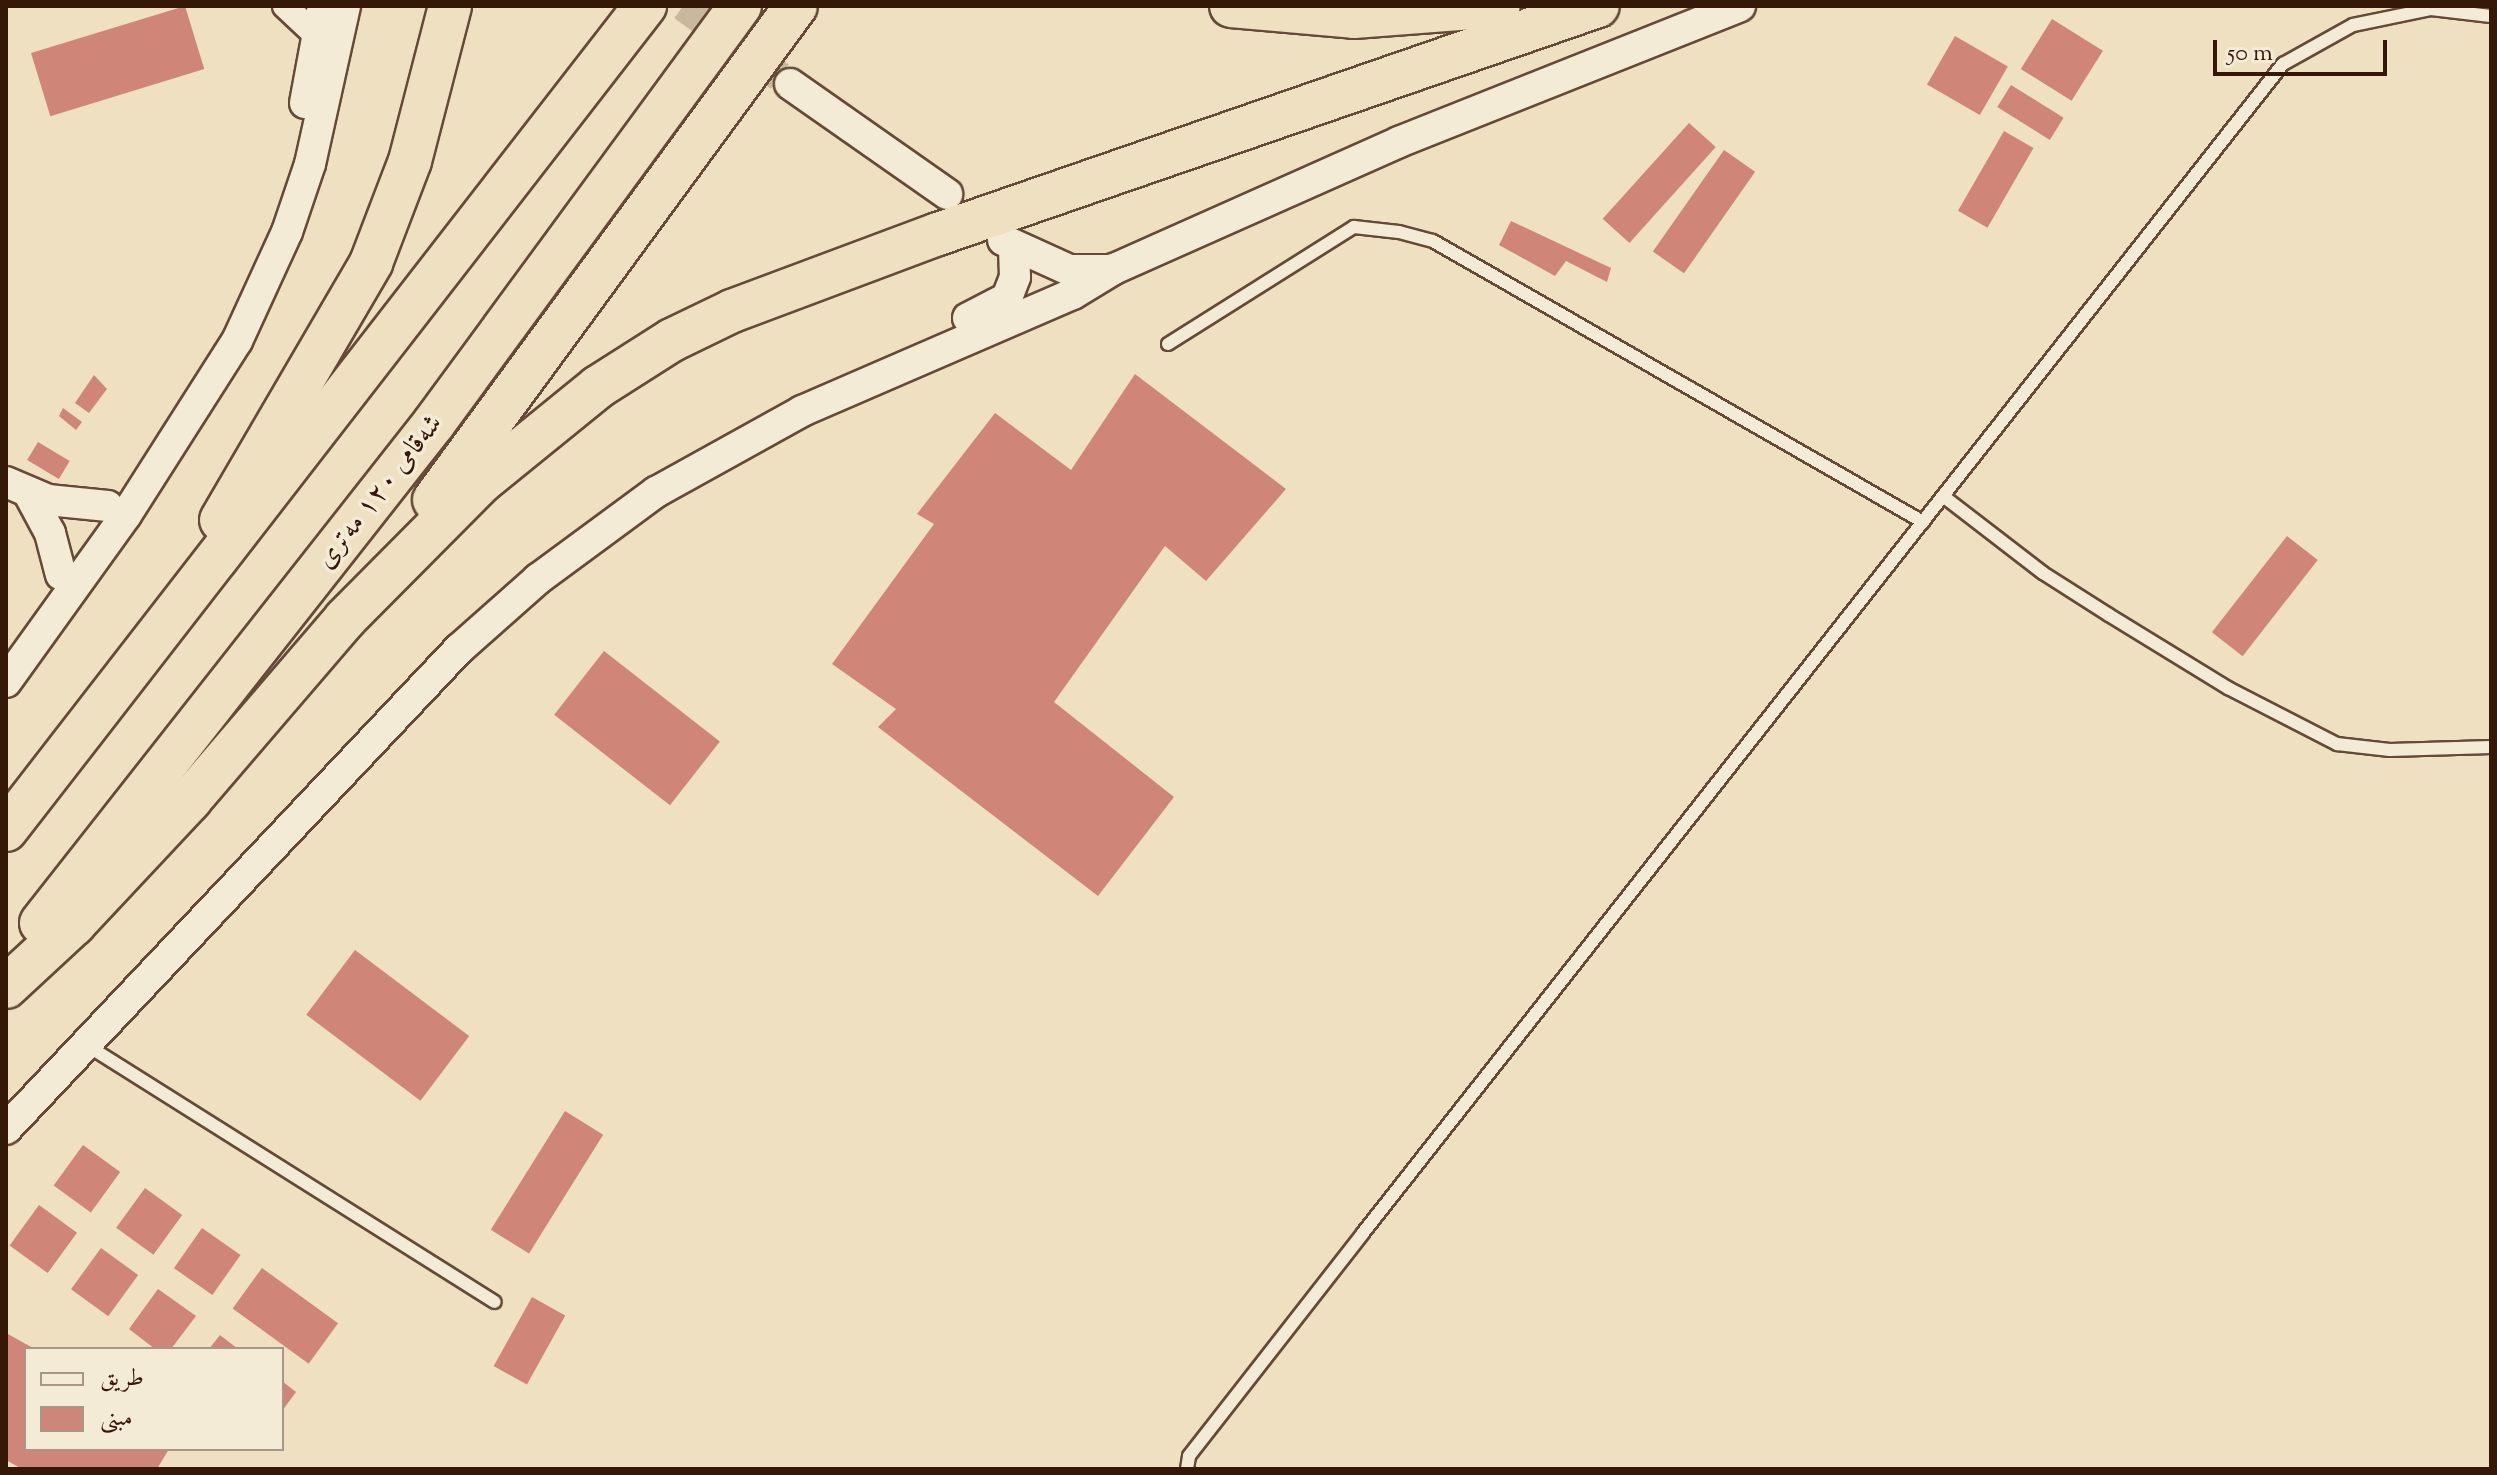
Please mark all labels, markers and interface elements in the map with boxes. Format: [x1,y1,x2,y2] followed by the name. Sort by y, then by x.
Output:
[2217,24,2391,74] scale bar
[2227,37,2273,71] text: 50 m
[309,408,451,576] street label: شەقامی ١٢٠ مەتری
[24,1347,284,1451] legend
[100,1362,144,1396] text: طريق
[100,1402,133,1436] text: مبنى

